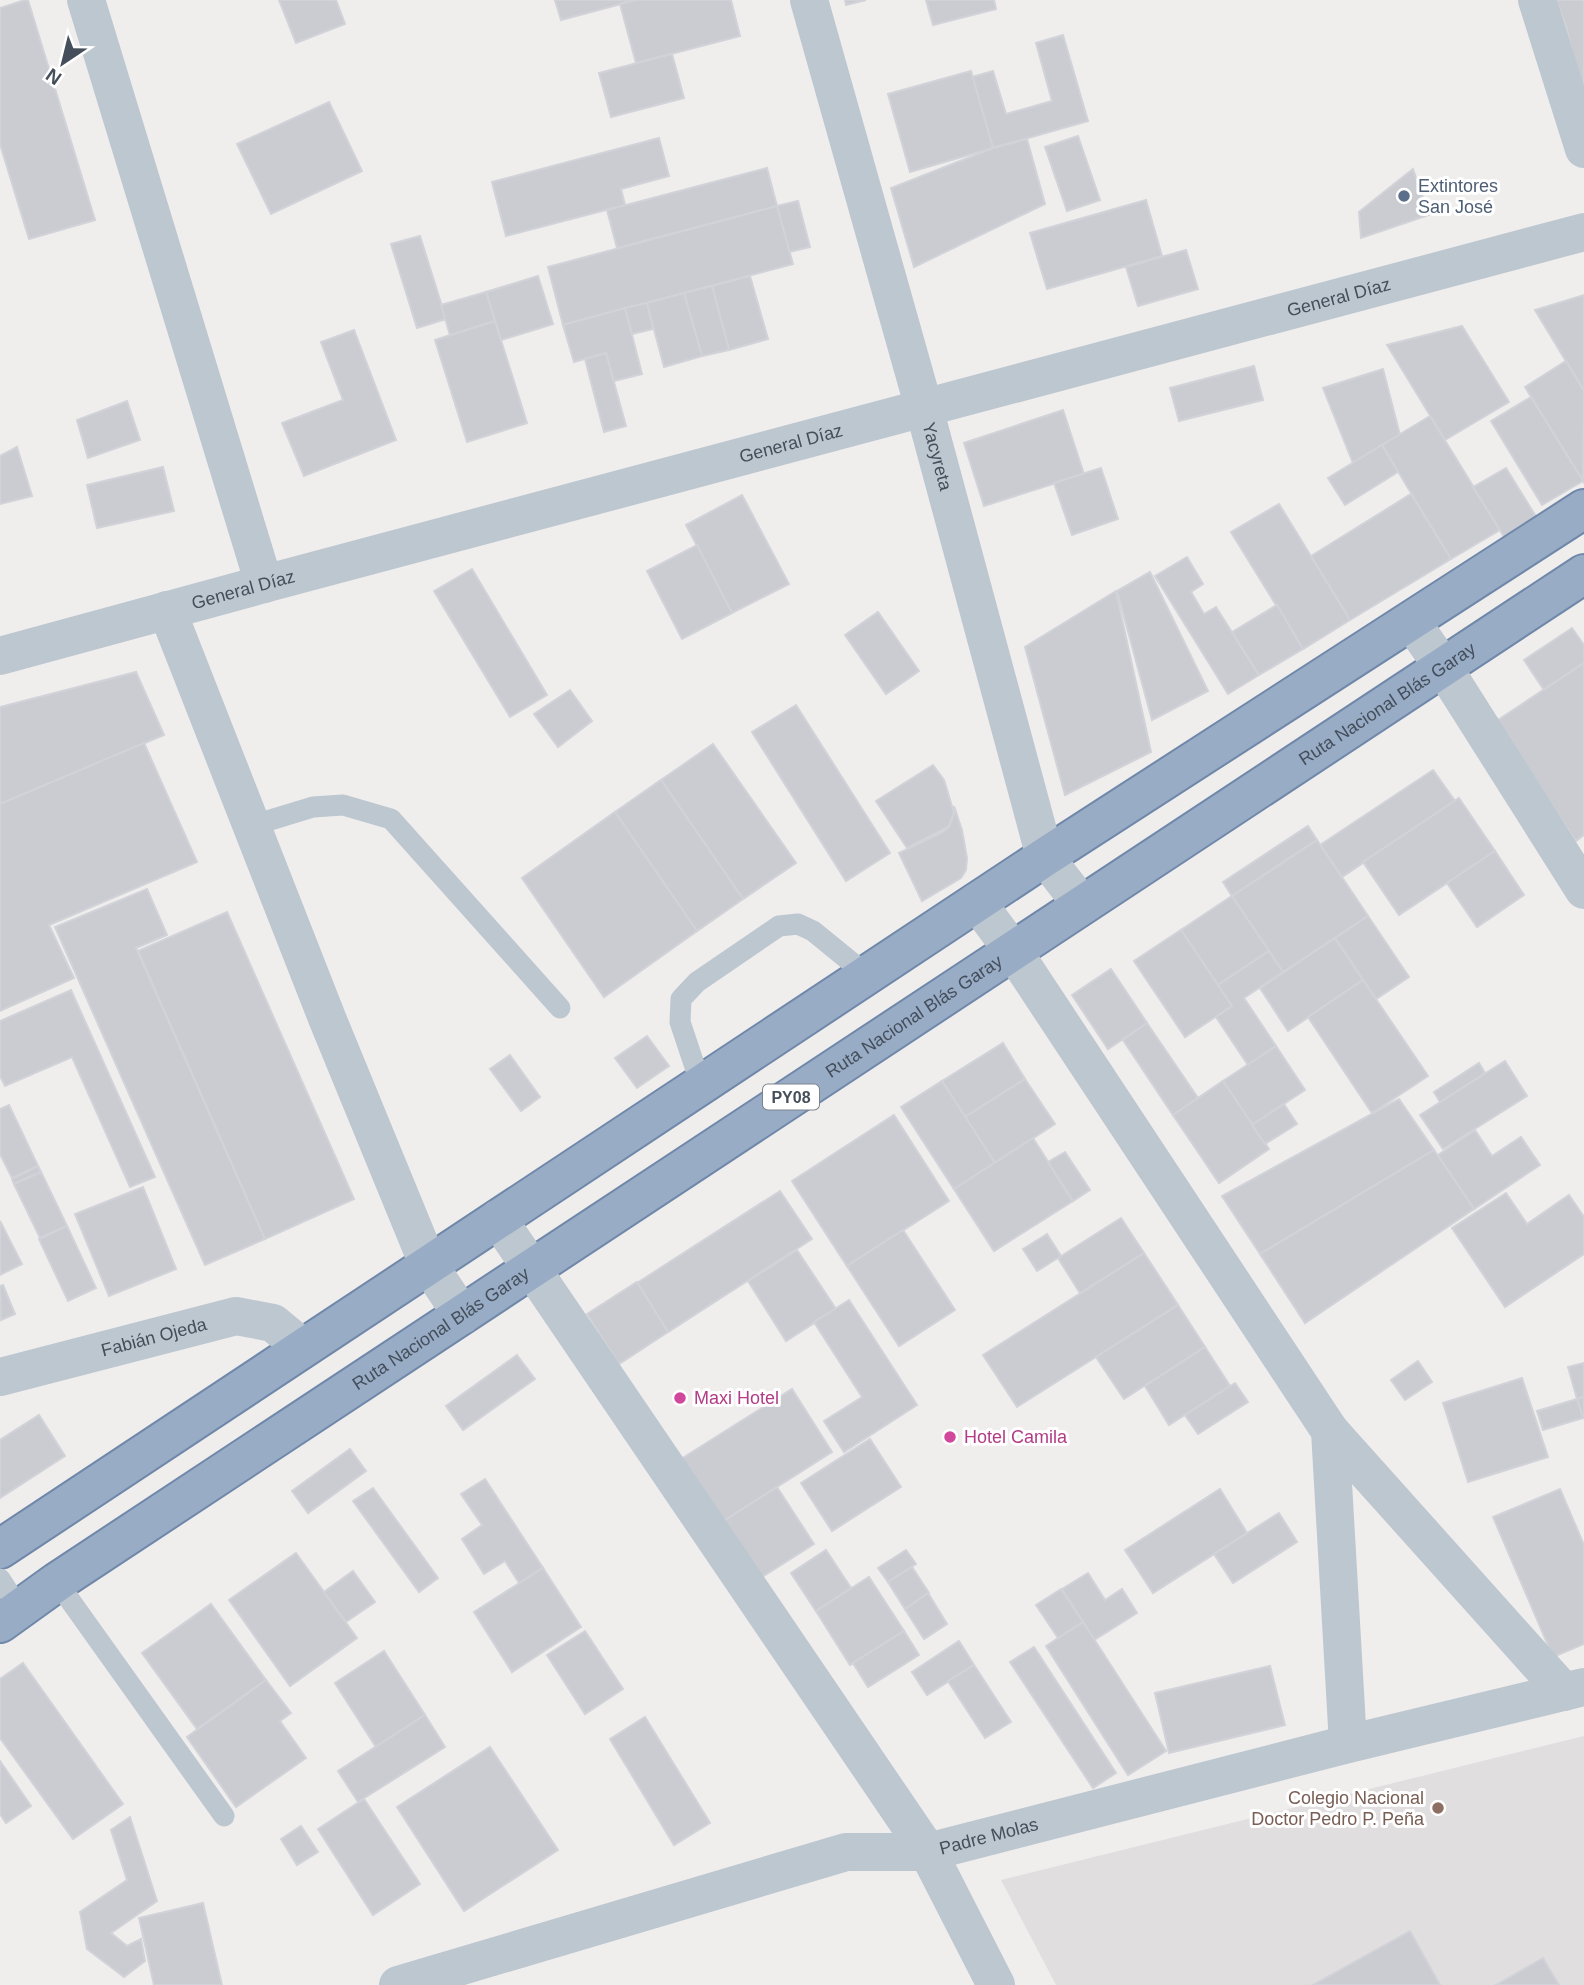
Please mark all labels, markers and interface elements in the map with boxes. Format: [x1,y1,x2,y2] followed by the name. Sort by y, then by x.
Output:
[28,28,98,98] north arrow
[42,64,65,89] text: N
[1418,176,1498,217] place label: Extintores San José
[1396,188,1412,204] marker: Extintores San José
[1285,274,1393,321] street label: General Díaz
[737,420,845,467] street label: General Díaz
[918,420,956,494] street label: Yacyreta
[189,566,297,613] street label: General Díaz
[1295,639,1479,769] street label: Ruta Nacional Blás Garay
[822,951,1006,1082] street label: Ruta Nacional Blás Garay
[763,1084,819,1110] road number: PY08
[349,1263,533,1394] street label: Ruta Nacional Blás Garay
[99,1314,210,1360] street label: Fabián Ojeda
[694,1388,779,1408] place label: Maxi Hotel
[672,1390,688,1406] marker: Maxi Hotel
[964,1427,1068,1447] place label: Hotel Camila
[942,1429,958,1445] marker: Hotel Camila
[1251,1788,1425,1829] place label: Colegio Nacional Doctor Pedro P. Peña
[1430,1800,1446,1816] marker: Colegio Nacional Doctor Pedro P. Peña
[937,1814,1040,1859] street label: Padre Molas

